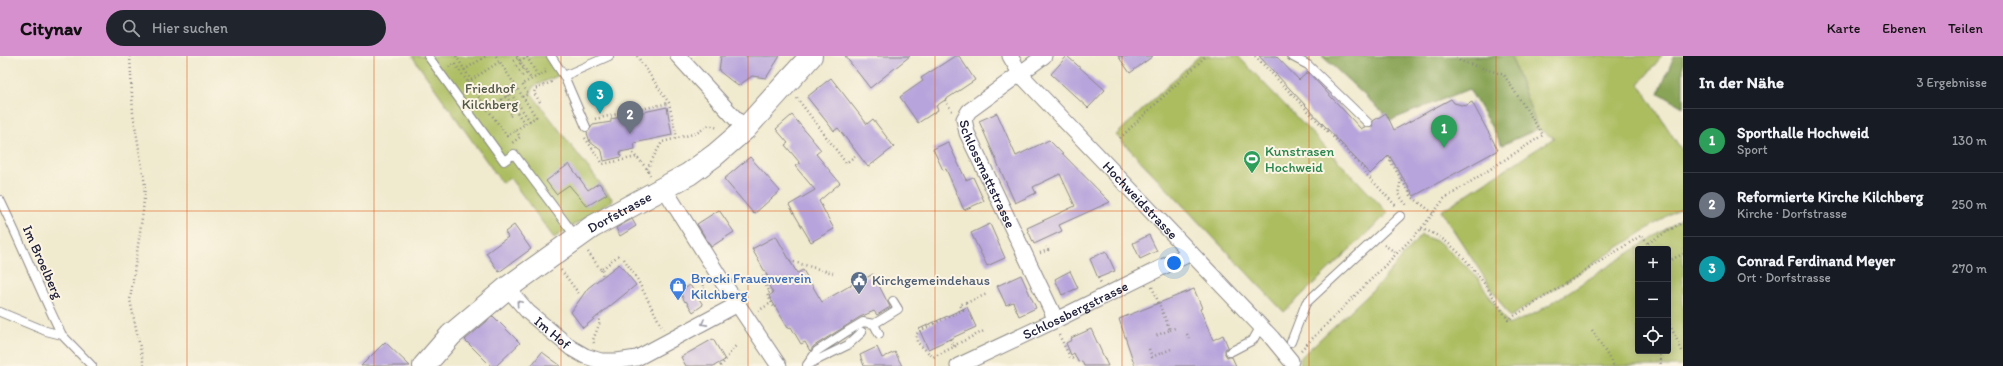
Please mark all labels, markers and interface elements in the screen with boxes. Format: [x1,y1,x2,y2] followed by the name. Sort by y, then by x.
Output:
[106,10,386,46] search box
[20,17,82,40] text: Citynav
[120,17,142,39] icon: search
[152,19,228,37] text: Hier suchen
[1827,20,1860,37] text: Karte
[1882,20,1926,37] text: Ebenen
[1948,20,1983,37] text: Teilen
[1699,72,1784,92] text: In der Nähe
[1917,75,1987,90] text: 3 Ergebnisse
[462,80,519,113] park label: Friedhof Kilchberg
[587,81,613,114] pin: 3
[617,101,643,134] pin: 2
[1431,115,1457,148] pin: 1
[955,118,1019,231] street label: Schlossmattstrasse
[1737,124,1869,142] text: Sporthalle Hochweid
[1709,133,1715,148] text: 1
[1952,133,1987,148] text: 130 m
[1737,142,1768,157] text: Sport
[1265,143,1334,176] place label: Kunstrasen Hochweid
[1242,149,1262,174] sports icon: Kunstrasen Hochweid
[1099,158,1182,243] street label: Hochweidstrasse
[585,188,655,237] street label: Dorfstrasse
[1737,188,1923,206] text: Reformierte Kirche Kilchberg
[1709,197,1715,212] text: 2
[1951,197,1987,212] text: 250 m
[1737,206,1847,221] text: Kirche · Dorfstrasse
[19,223,67,302] street label: Im Broelberg
[1635,246,1671,354] map controls
[1635,246,1671,282] button: +
[1737,252,1895,270] text: Conrad Ferdinand Meyer
[1164,253,1184,273] your location
[1708,261,1716,276] text: 3
[1952,261,1987,276] text: 270 m
[691,270,812,303] place label: Brocki Frauenverein Kilchberg
[849,270,869,295] public building icon: Kirchgemeindehaus
[1737,270,1831,285] text: Ort · Dorfstrasse
[872,272,990,289] place label: Kirchgemeindehaus
[668,276,688,301] shop icon: Brocki Frauenverein Kilchberg
[1020,277,1131,343] street label: Schlossbergstrasse
[1635,282,1671,318] button: −
[516,300,523,307] one-way arrow
[531,313,575,354] street label: Im Hof
[701,318,708,326] one-way arrow
[1635,318,1671,354] button: locate

